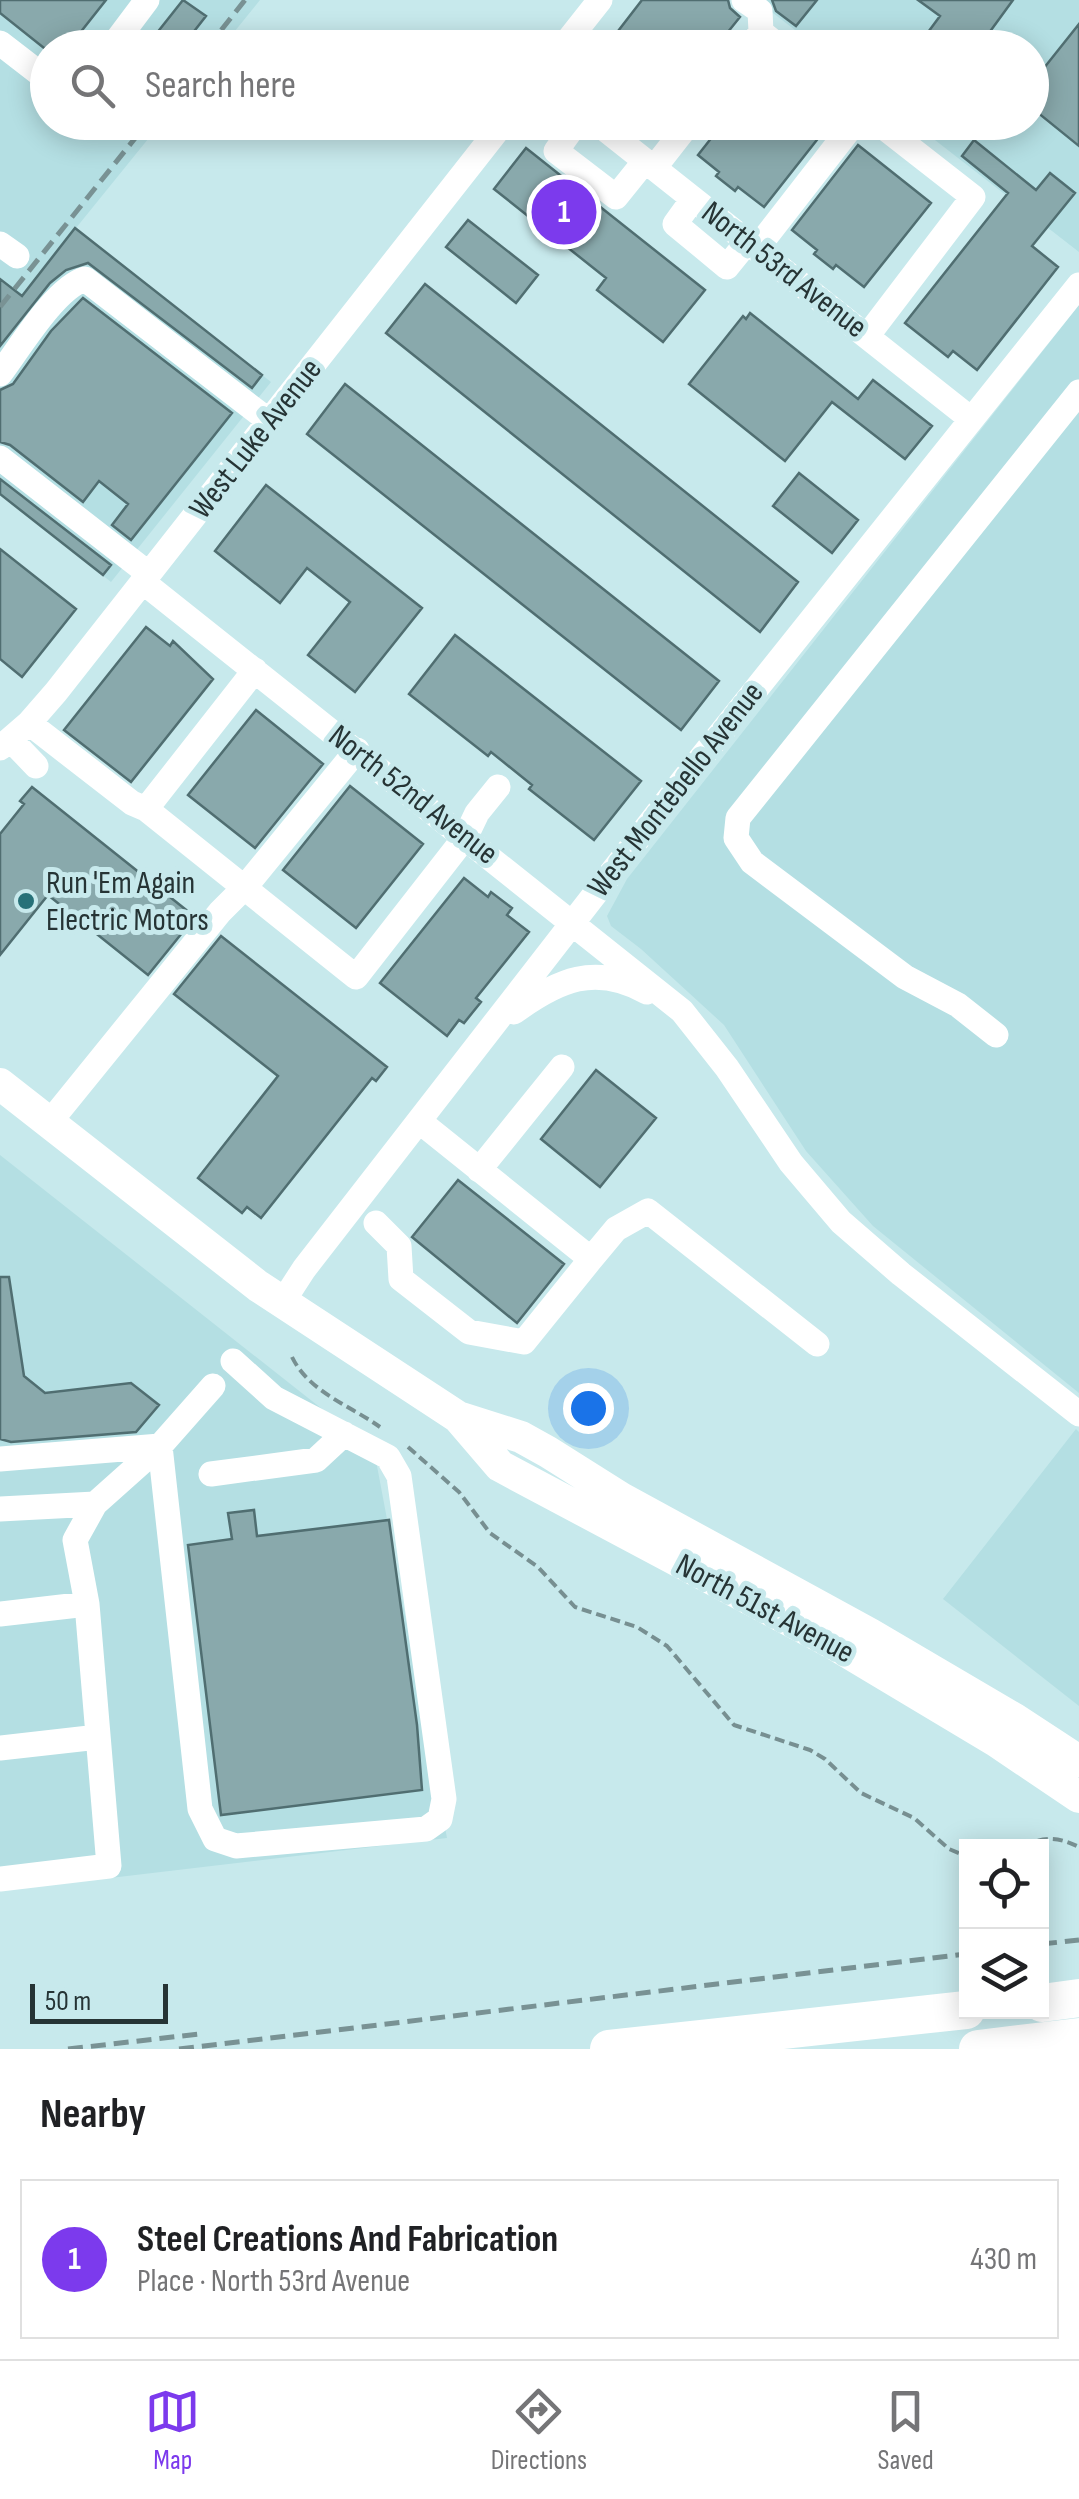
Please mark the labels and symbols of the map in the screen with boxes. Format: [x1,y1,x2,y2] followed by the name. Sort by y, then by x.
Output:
[532,174,596,250] pin: 1
[693,193,875,347] street label: North 53rd Avenue
[181,351,331,527] street label: West Luke Avenue
[580,674,772,906] street label: West Montebello Avenue
[321,717,505,873] street label: North 52nd Avenue
[46,864,209,940] place label: Run 'Em Again Electric Motors
[15,890,37,912] marker: Run 'Em Again Electric Motors
[563,1383,614,1434] your location
[669,1546,861,1672] street label: North 51st Avenue
[30,1979,168,2024] scale bar

